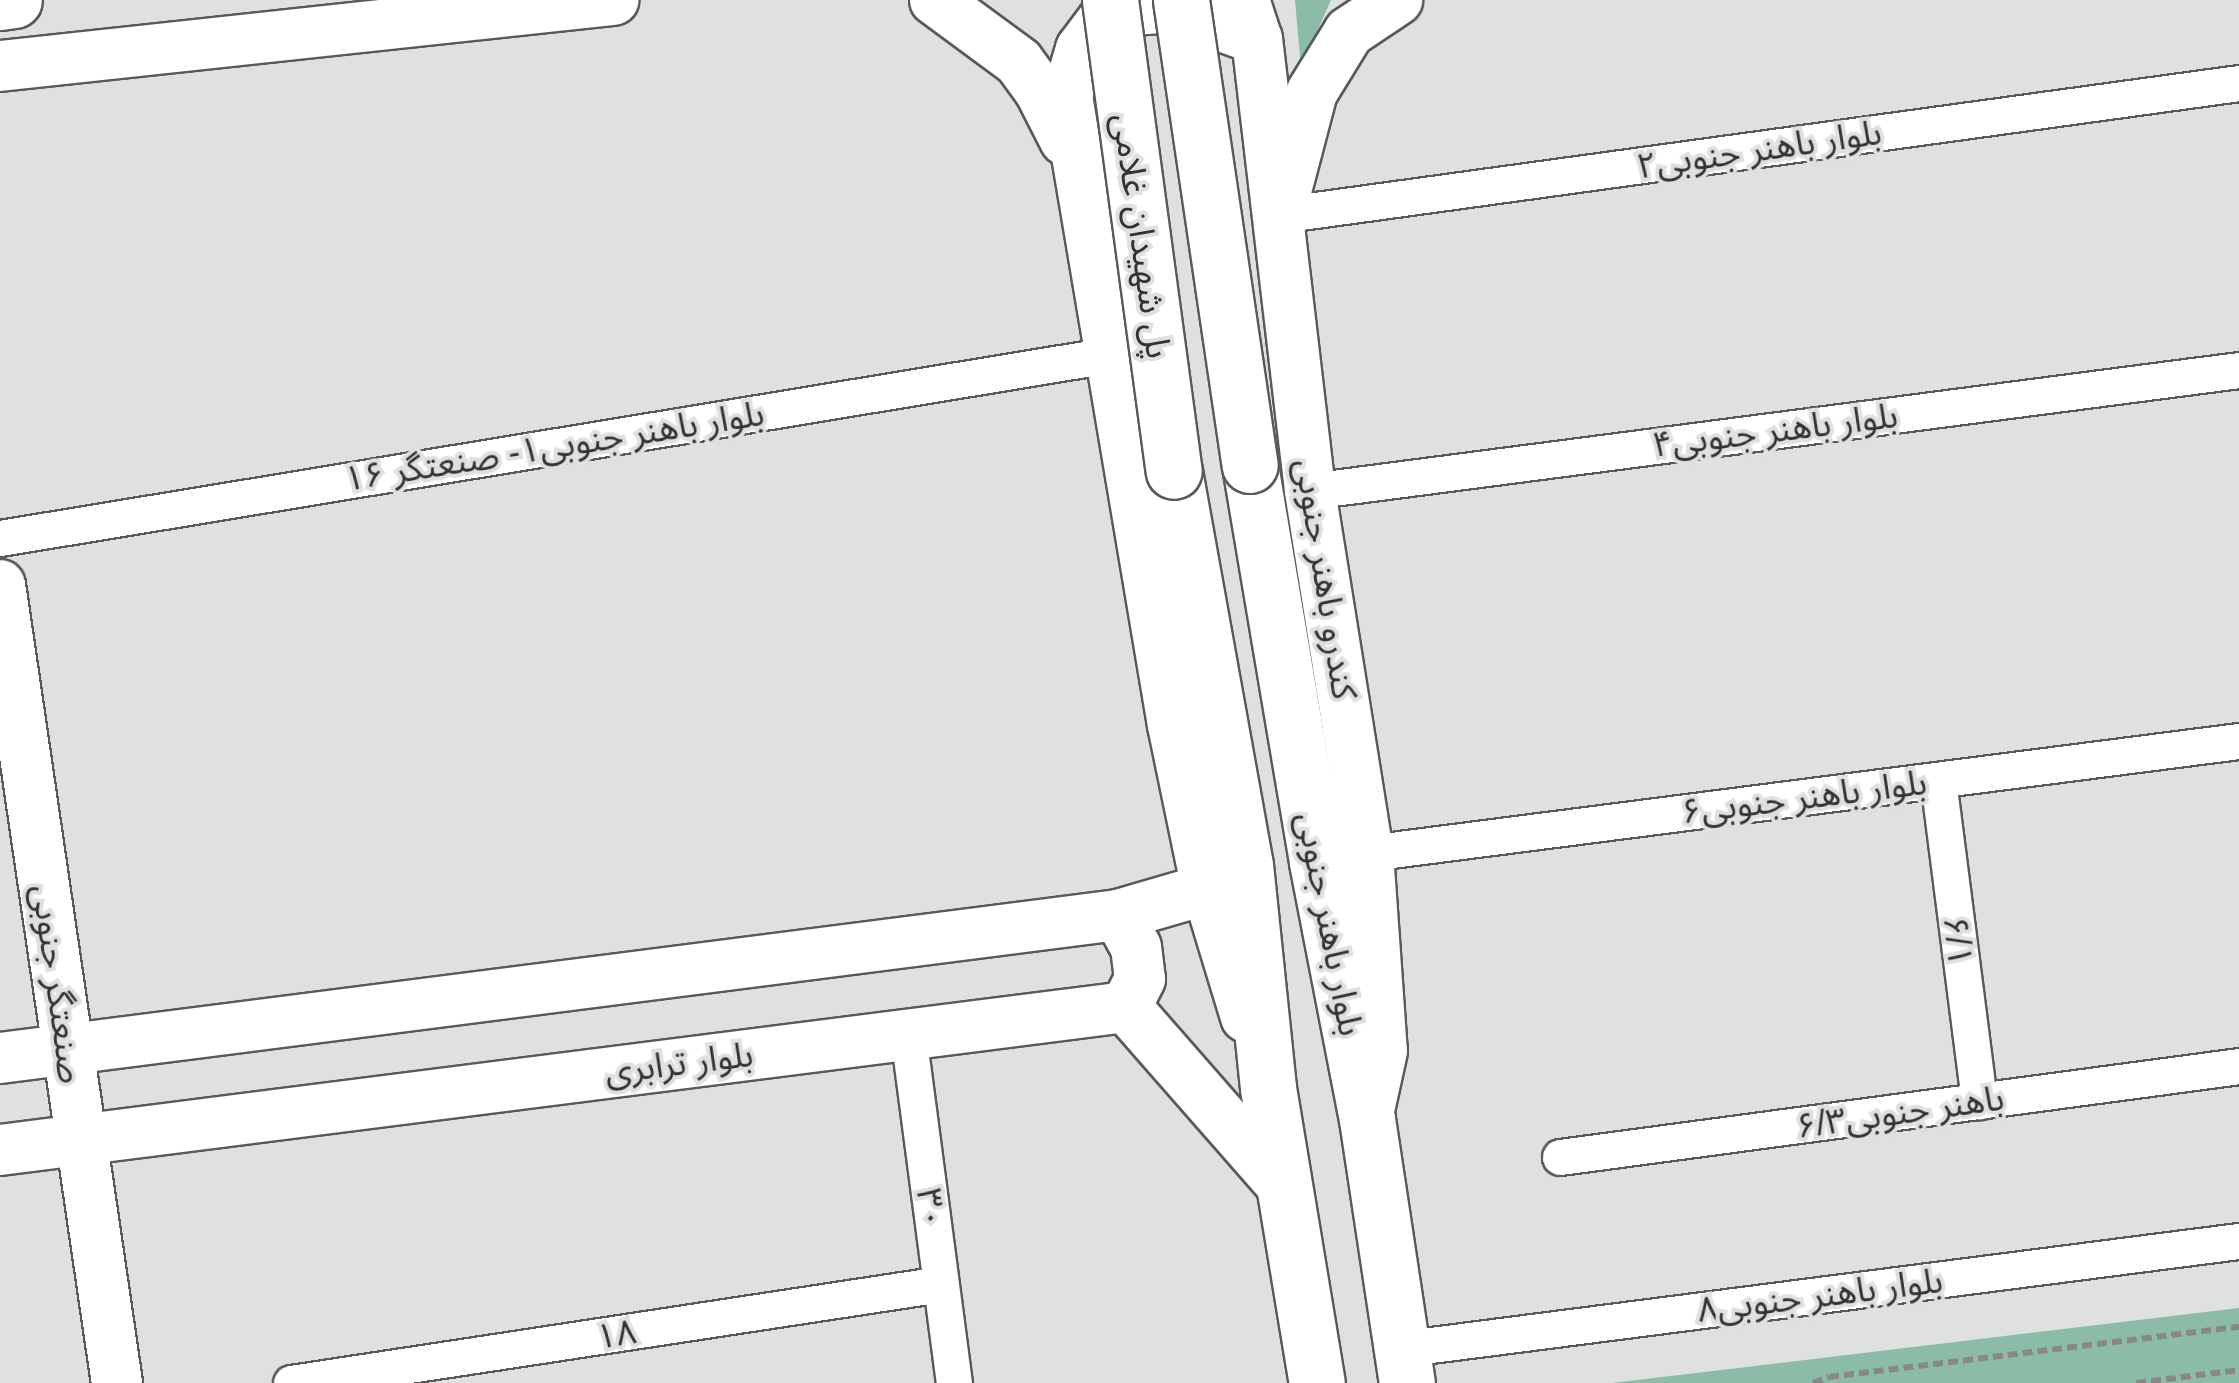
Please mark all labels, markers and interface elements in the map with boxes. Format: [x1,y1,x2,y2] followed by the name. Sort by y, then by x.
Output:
[1104,111,1180,361] street label: پل شهیدان غلامی
[1634,111,1884,187] street label: بلوار باهنر جنوبی۲
[341,392,767,500] street label: بلوار باهنر جنوبی۱- صنعتگر ۱۶
[1650,394,1900,466] street label: بلوار باهنر جنوبی۴
[1286,456,1366,702] street label: کندرو باهنر جنوبی
[1679,761,1929,833] street label: بلوار باهنر جنوبی۶
[1288,809,1372,1039] street label: بلوار باهنر جنوبی
[23,882,93,1086] street label: صنعتگر جنوبی
[1934,914,1982,968] street label: ۶/۱
[603,1033,755,1093] street label: بلوار ترابری
[1793,1077,2007,1147] street label: ۶/۳باهنر جنوبی
[908,1186,954,1230] street label: ۳۰
[1695,1259,1945,1331] street label: ۸بلوار باهنر جنوبی
[593,1310,639,1358] street label: ۱۸

